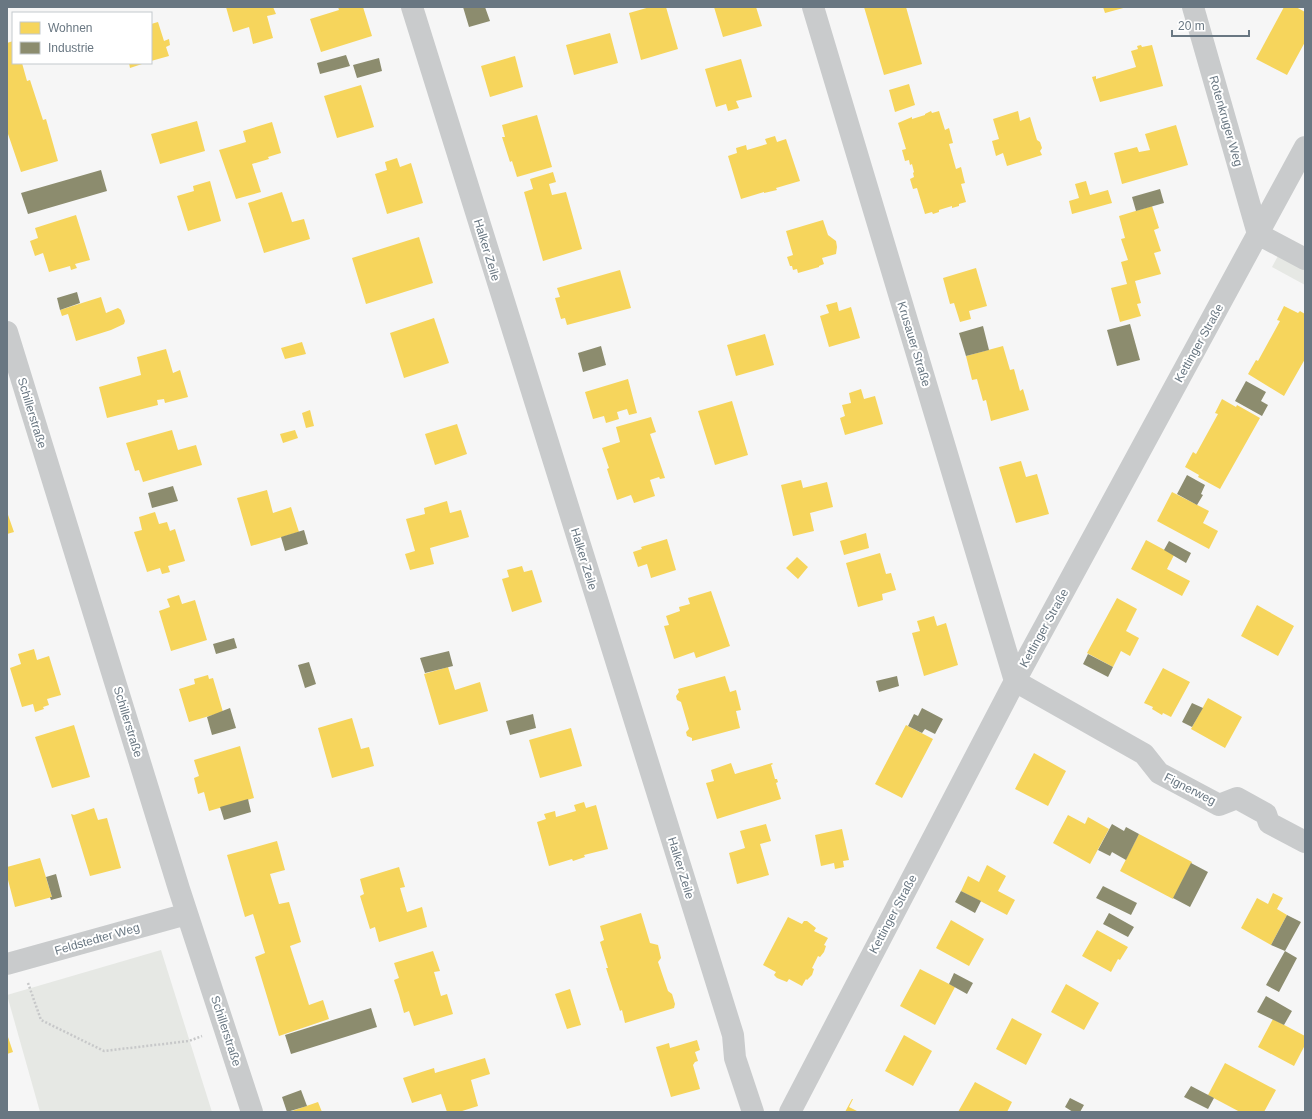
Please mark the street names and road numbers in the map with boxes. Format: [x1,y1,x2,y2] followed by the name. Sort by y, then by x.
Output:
[1206,74,1246,168] street label: Rotenkruger Weg
[471,217,503,283] street label: Halker Zeile
[894,300,934,388] street label: Krusauer Straße
[1172,301,1226,385] street label: Kettinger Straße
[15,376,50,450] street label: Schillerstraße
[568,526,600,592] street label: Halker Zeile
[1017,586,1071,670] street label: Kettinger Straße
[111,685,146,759] street label: Schillerstraße
[1162,770,1218,808] street label: Fignerweg
[665,835,697,901] street label: Halker Zeile
[866,872,920,956] street label: Kettinger Straße
[53,920,141,958] street label: Feldstedter Weg
[208,994,244,1068] street label: Schillerstraße

